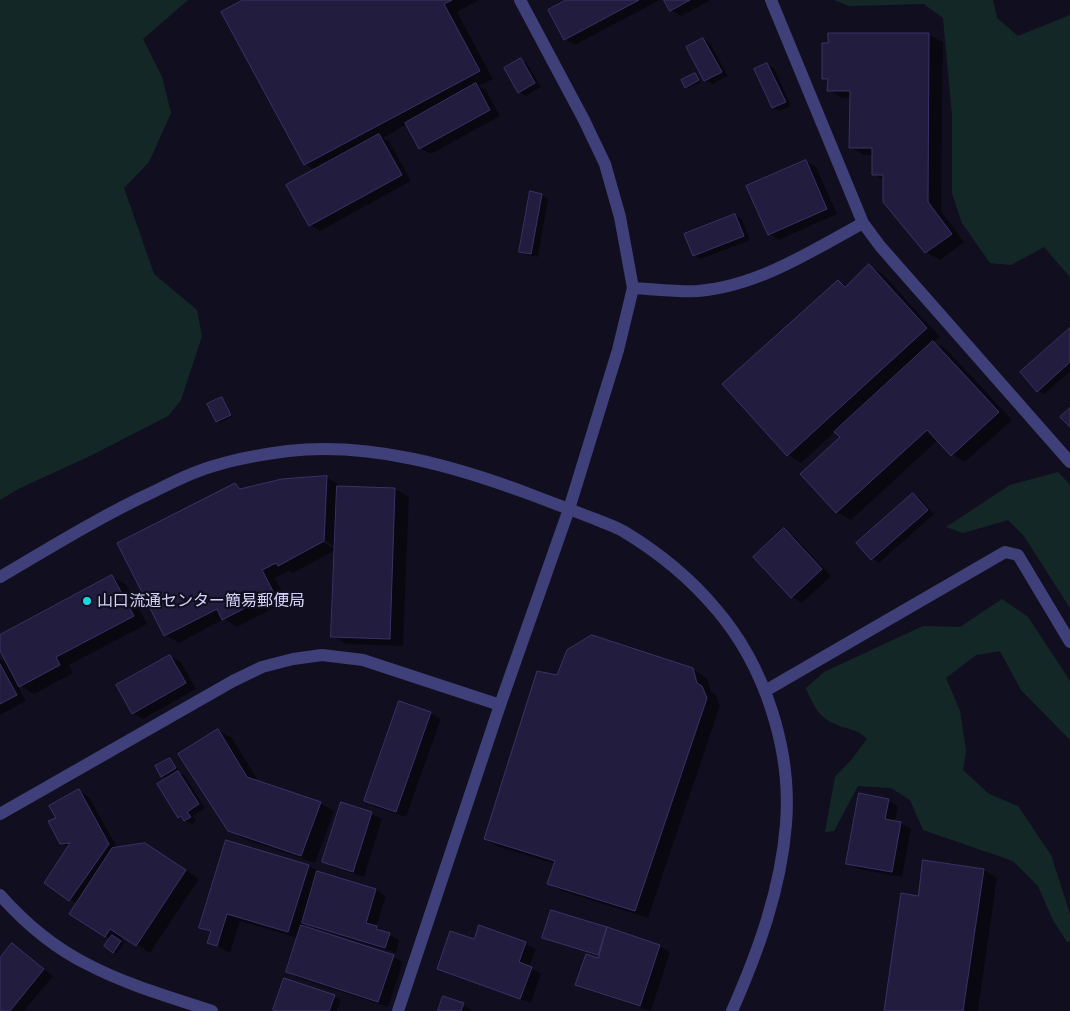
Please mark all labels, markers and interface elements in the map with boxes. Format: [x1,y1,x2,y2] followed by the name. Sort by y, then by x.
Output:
[97,591,305,611] place label: 山口流通センター簡易郵便局
[81,595,93,607] marker: 山口流通センター簡易郵便局

